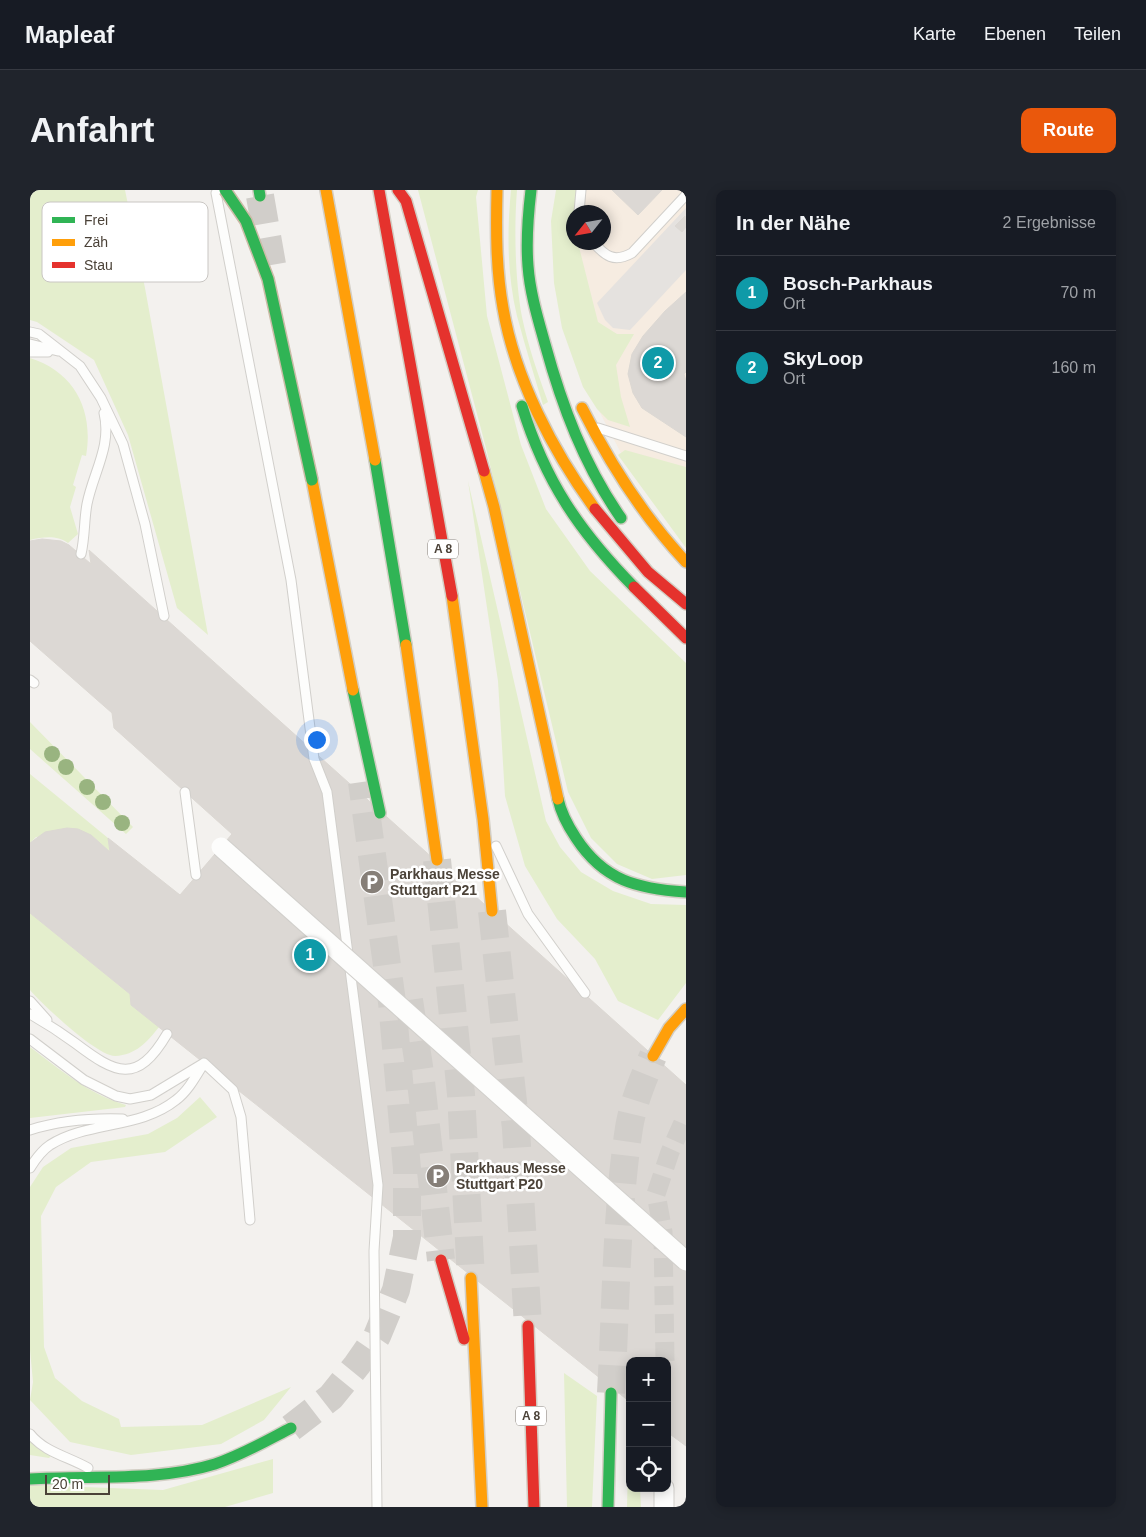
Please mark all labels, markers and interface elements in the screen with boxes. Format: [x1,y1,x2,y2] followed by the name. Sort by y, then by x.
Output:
[25,21,114,48] text: Mapleaf
[913,24,956,44] text: Karte
[984,24,1046,44] text: Ebenen
[1074,24,1121,44] text: Teilen
[1021,108,1116,153] button: Route
[30,110,154,149] text: Anfahrt
[42,202,208,282] legend
[566,205,611,250] north arrow
[736,211,850,234] text: In der Nähe
[84,212,108,228] text: Frei
[1003,214,1096,231] text: 2 Ergebnisse
[84,234,108,250] text: Zäh
[84,257,113,273] text: Stau
[783,273,933,294] text: Bosch-Parkhaus
[748,284,756,301] text: 1
[1060,284,1096,301] text: 70 m
[783,295,805,312] text: Ort
[642,344,674,382] pin: 2
[783,348,863,369] text: SkyLoop
[748,359,756,376] text: 2
[1052,359,1096,376] text: 160 m
[783,370,805,387] text: Ort
[428,539,458,558] road number: A 8
[304,727,330,753] your location
[390,866,500,898] place label: Parkhaus Messe Stuttgart P21
[359,869,385,895] parking icon: Parkhaus Messe Stuttgart P21
[294,936,326,974] pin: 1
[456,1160,566,1192] place label: Parkhaus Messe Stuttgart P20
[425,1163,451,1189] parking icon: Parkhaus Messe Stuttgart P20
[626,1357,671,1492] map controls
[626,1357,671,1402] button: +
[626,1402,671,1447] button: −
[516,1406,546,1426] road number: A 8
[626,1447,671,1492] button: locate
[45,1472,110,1495] scale bar
[52,1476,83,1492] text: 20 m

